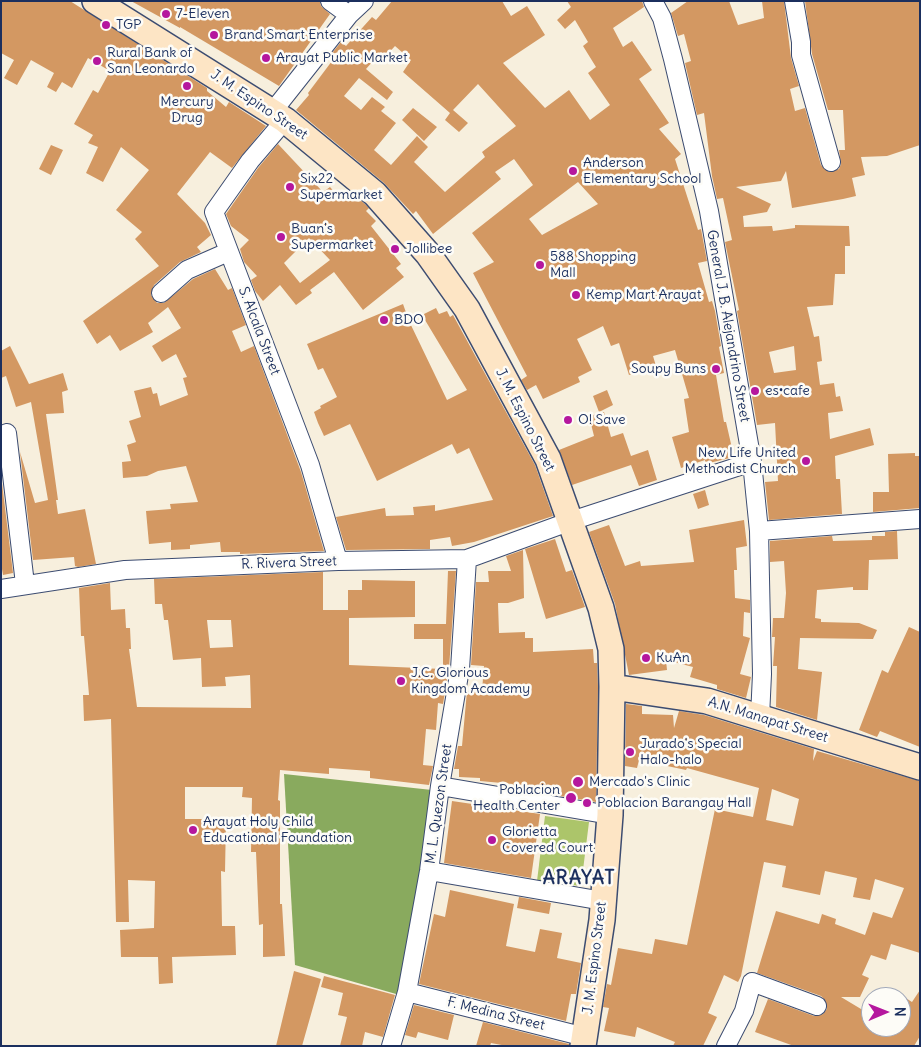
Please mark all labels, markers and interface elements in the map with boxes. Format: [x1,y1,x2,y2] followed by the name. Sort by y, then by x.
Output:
[176,6,230,22] place label: 7-Eleven
[160,8,172,20] marker: 7-Eleven
[116,17,141,33] place label: TGP
[100,19,112,31] marker: TGP
[224,27,373,43] place label: Brand Smart Enterprise
[208,29,220,41] marker: Brand Smart Enterprise
[107,45,195,78] place label: Rural Bank of San Leonardo
[276,50,408,66] place label: Arayat Public Market
[260,52,272,64] marker: Arayat Public Market
[91,55,103,67] marker: Rural Bank of San Leonardo
[207,66,311,144] street label: J. M. Espino Street
[181,80,193,92] marker: Mercury Drug
[160,94,214,126] place label: Mercury Drug
[583,155,701,188] place label: Anderson Elementary School
[567,165,579,177] marker: Anderson Elementary School
[300,171,382,203] place label: Six22 Supermarket
[284,181,296,193] marker: Six22 Supermarket
[291,221,373,253] place label: Buan's Supermarket
[703,229,753,423] street label: General J. B. Alejandrino Street
[275,231,287,243] marker: Buan's Supermarket
[405,241,452,257] place label: Jollibee
[389,243,401,255] marker: Jollibee
[550,249,636,282] place label: 588 Shopping Mall
[534,259,546,271] marker: 588 Shopping Mall
[234,285,284,377] street label: S. Alcala Street
[586,287,702,303] place label: Kemp Mart Arayat
[570,289,582,301] marker: Kemp Mart Arayat
[394,312,424,328] place label: BDO
[378,314,390,326] marker: BDO
[631,361,706,377] place label: Soupy Buns
[710,363,722,375] marker: Soupy Buns
[492,366,558,474] street label: J. M. Espino Street
[765,383,810,399] place label: es•cafe
[749,385,761,397] marker: es•cafe
[578,412,626,428] place label: O! Save
[562,414,574,426] marker: O! Save
[685,445,796,478] place label: New Life United Methodist Church
[800,455,812,467] marker: New Life United Methodist Church
[241,553,337,573] street label: R. Rivera Street
[656,650,690,666] place label: KuAn
[640,652,652,664] marker: KuAn
[411,665,530,698] place label: J.C. Glorious Kingdom Academy
[395,675,407,687] marker: J.C. Glorious Kingdom Academy
[706,694,830,746] street label: A.N. Manapat Street
[640,736,742,769] place label: Jurado's Special Halo-halo
[422,743,456,865] street label: M. L. Quezon Street
[624,746,636,758] marker: Jurado's Special Halo-halo
[589,774,690,790] place label: Mercado's Clinic
[571,775,585,789] marker: Mercado's Clinic
[473,782,560,814] place label: Poblacion Health Center
[564,791,578,805] marker: Poblacion Health Center
[597,795,752,811] place label: Poblacion Barangay Hall
[581,797,593,809] marker: Poblacion Barangay Hall
[203,814,352,846] place label: Arayat Holy Child Educational Foundation
[187,824,199,836] marker: Arayat Holy Child Educational Foundation
[502,824,593,856] place label: Glorietta Covered Court
[486,834,498,846] marker: Glorietta Covered Court
[542,868,616,890] district label: ARAYAT
[580,901,610,1015] street label: J. M. Espino Street
[861,987,911,1037] north arrow
[445,994,547,1034] street label: F. Medina Street
[891,1007,909,1017] text: N

